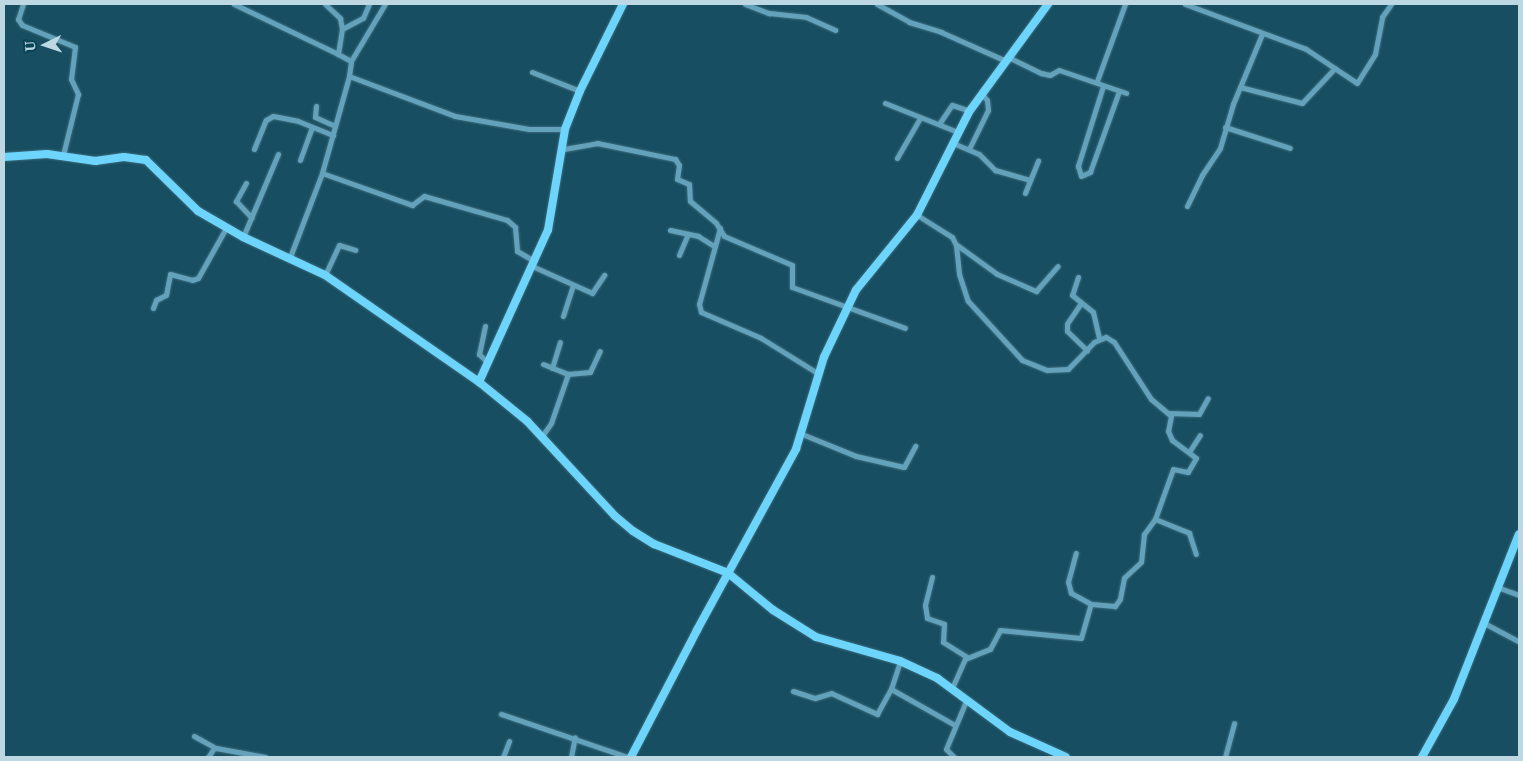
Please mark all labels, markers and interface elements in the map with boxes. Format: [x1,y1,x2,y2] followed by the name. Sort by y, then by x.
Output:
[20,20,70,70] north arrow
[20,40,39,52] text: U

